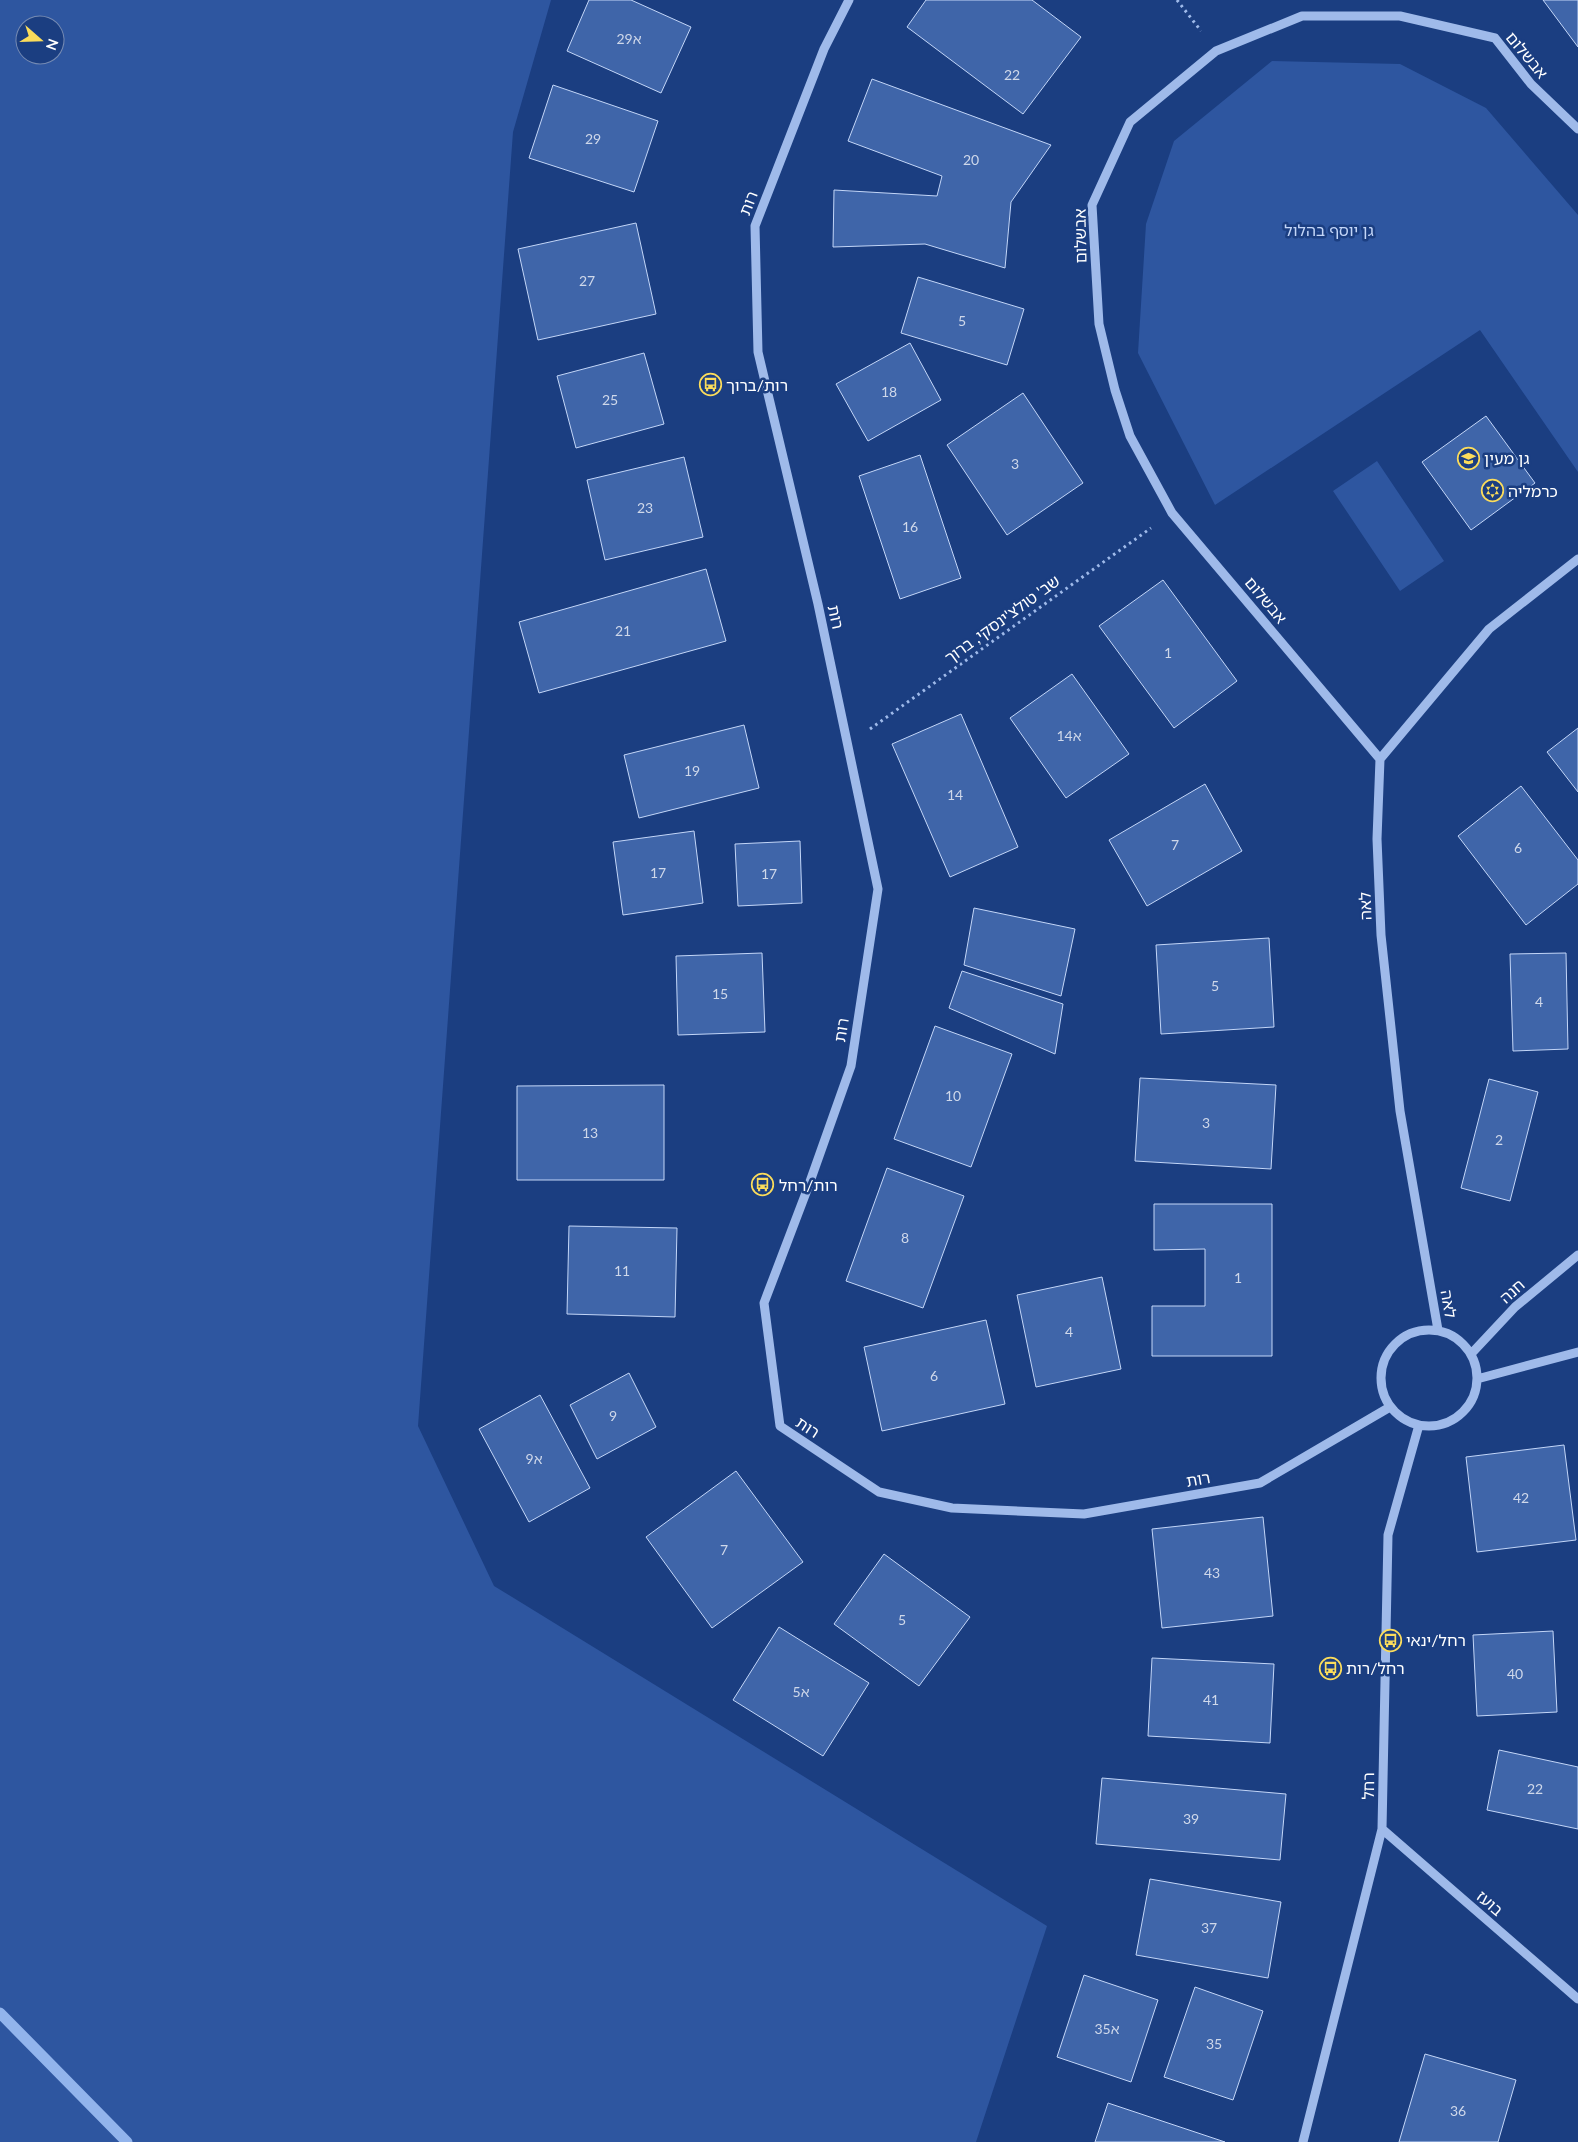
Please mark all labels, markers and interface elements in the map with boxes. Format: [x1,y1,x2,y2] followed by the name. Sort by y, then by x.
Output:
[15,15,65,65] north arrow
[1502,28,1552,82] street label: אבשלום
[616,30,642,47] house number: 29א
[43,37,63,53] text: N
[1004,66,1020,83] house number: 22
[585,130,601,147] house number: 29
[963,151,979,168] house number: 20
[734,188,761,218] street label: רות
[1070,208,1089,264] street label: אבשלום
[1284,220,1374,239] park label: גן יוסף בהלול
[579,272,595,289] house number: 27
[958,312,966,329] house number: 5
[698,373,722,397] bus stop icon: רות/ברוך
[726,375,788,394] place label: רות/ברוך
[881,383,897,400] house number: 18
[602,391,618,408] house number: 25
[1456,446,1480,470] school or university icon: גן מעין
[1484,448,1529,467] place label: גן מעין
[1011,455,1019,472] house number: 3
[1480,479,1504,503] synagogue icon: כרמליה
[1508,481,1558,500] place label: כרמליה
[637,499,653,516] house number: 23
[902,518,918,535] house number: 16
[941,570,1063,667] street label: שב' טולצ'ינסקי, ברוך
[1241,573,1291,627] street label: אבשלום
[825,603,848,631] street label: רות
[615,622,631,639] house number: 21
[1164,644,1172,661] house number: 1
[1056,727,1082,744] house number: 14א
[684,762,700,779] house number: 19
[947,786,963,803] house number: 14
[1171,836,1179,853] house number: 7
[1514,839,1522,856] house number: 6
[650,864,666,881] house number: 17
[761,865,777,882] house number: 17
[1355,891,1374,921] street label: לאה
[1211,977,1219,994] house number: 5
[712,985,728,1002] house number: 15
[1535,993,1543,1010] house number: 4
[829,1017,852,1043] street label: רות
[945,1087,961,1104] house number: 10
[1202,1114,1210,1131] house number: 3
[582,1124,598,1141] house number: 13
[1495,1131,1503,1148] house number: 2
[751,1173,775,1197] bus stop icon: רות/רחל
[779,1175,838,1194] place label: רות/רחל
[901,1229,909,1246] house number: 8
[614,1262,630,1279] house number: 11
[1234,1269,1242,1286] house number: 1
[1495,1275,1528,1307] street label: חנה
[1438,1288,1461,1320] street label: לאה
[1065,1323,1073,1340] house number: 4
[930,1367,938,1384] house number: 6
[609,1407,617,1424] house number: 9
[793,1412,824,1441] street label: רות
[526,1450,543,1467] house number: 9א
[1184,1467,1211,1490] street label: רות
[1513,1489,1529,1506] house number: 42
[720,1541,728,1558] house number: 7
[1204,1564,1220,1581] house number: 43
[898,1611,906,1628] house number: 5
[1378,1628,1402,1652] bus stop icon: רחל/ינאי
[1406,1630,1466,1649] place label: רחל/ינאי
[1318,1656,1342,1680] bus stop icon: רחל/רות
[1346,1658,1405,1677] place label: רחל/רות
[1507,1665,1523,1682] house number: 40
[793,1683,810,1700] house number: 5א
[1203,1691,1219,1708] house number: 41
[1358,1772,1377,1800] street label: רחל
[1527,1780,1543,1797] house number: 22
[1183,1810,1199,1827] house number: 39
[1473,1886,1507,1919] street label: בועז
[1201,1919,1217,1936] house number: 37
[1094,2020,1120,2037] house number: 35א
[1206,2035,1222,2052] house number: 35
[1450,2102,1466,2119] house number: 36

